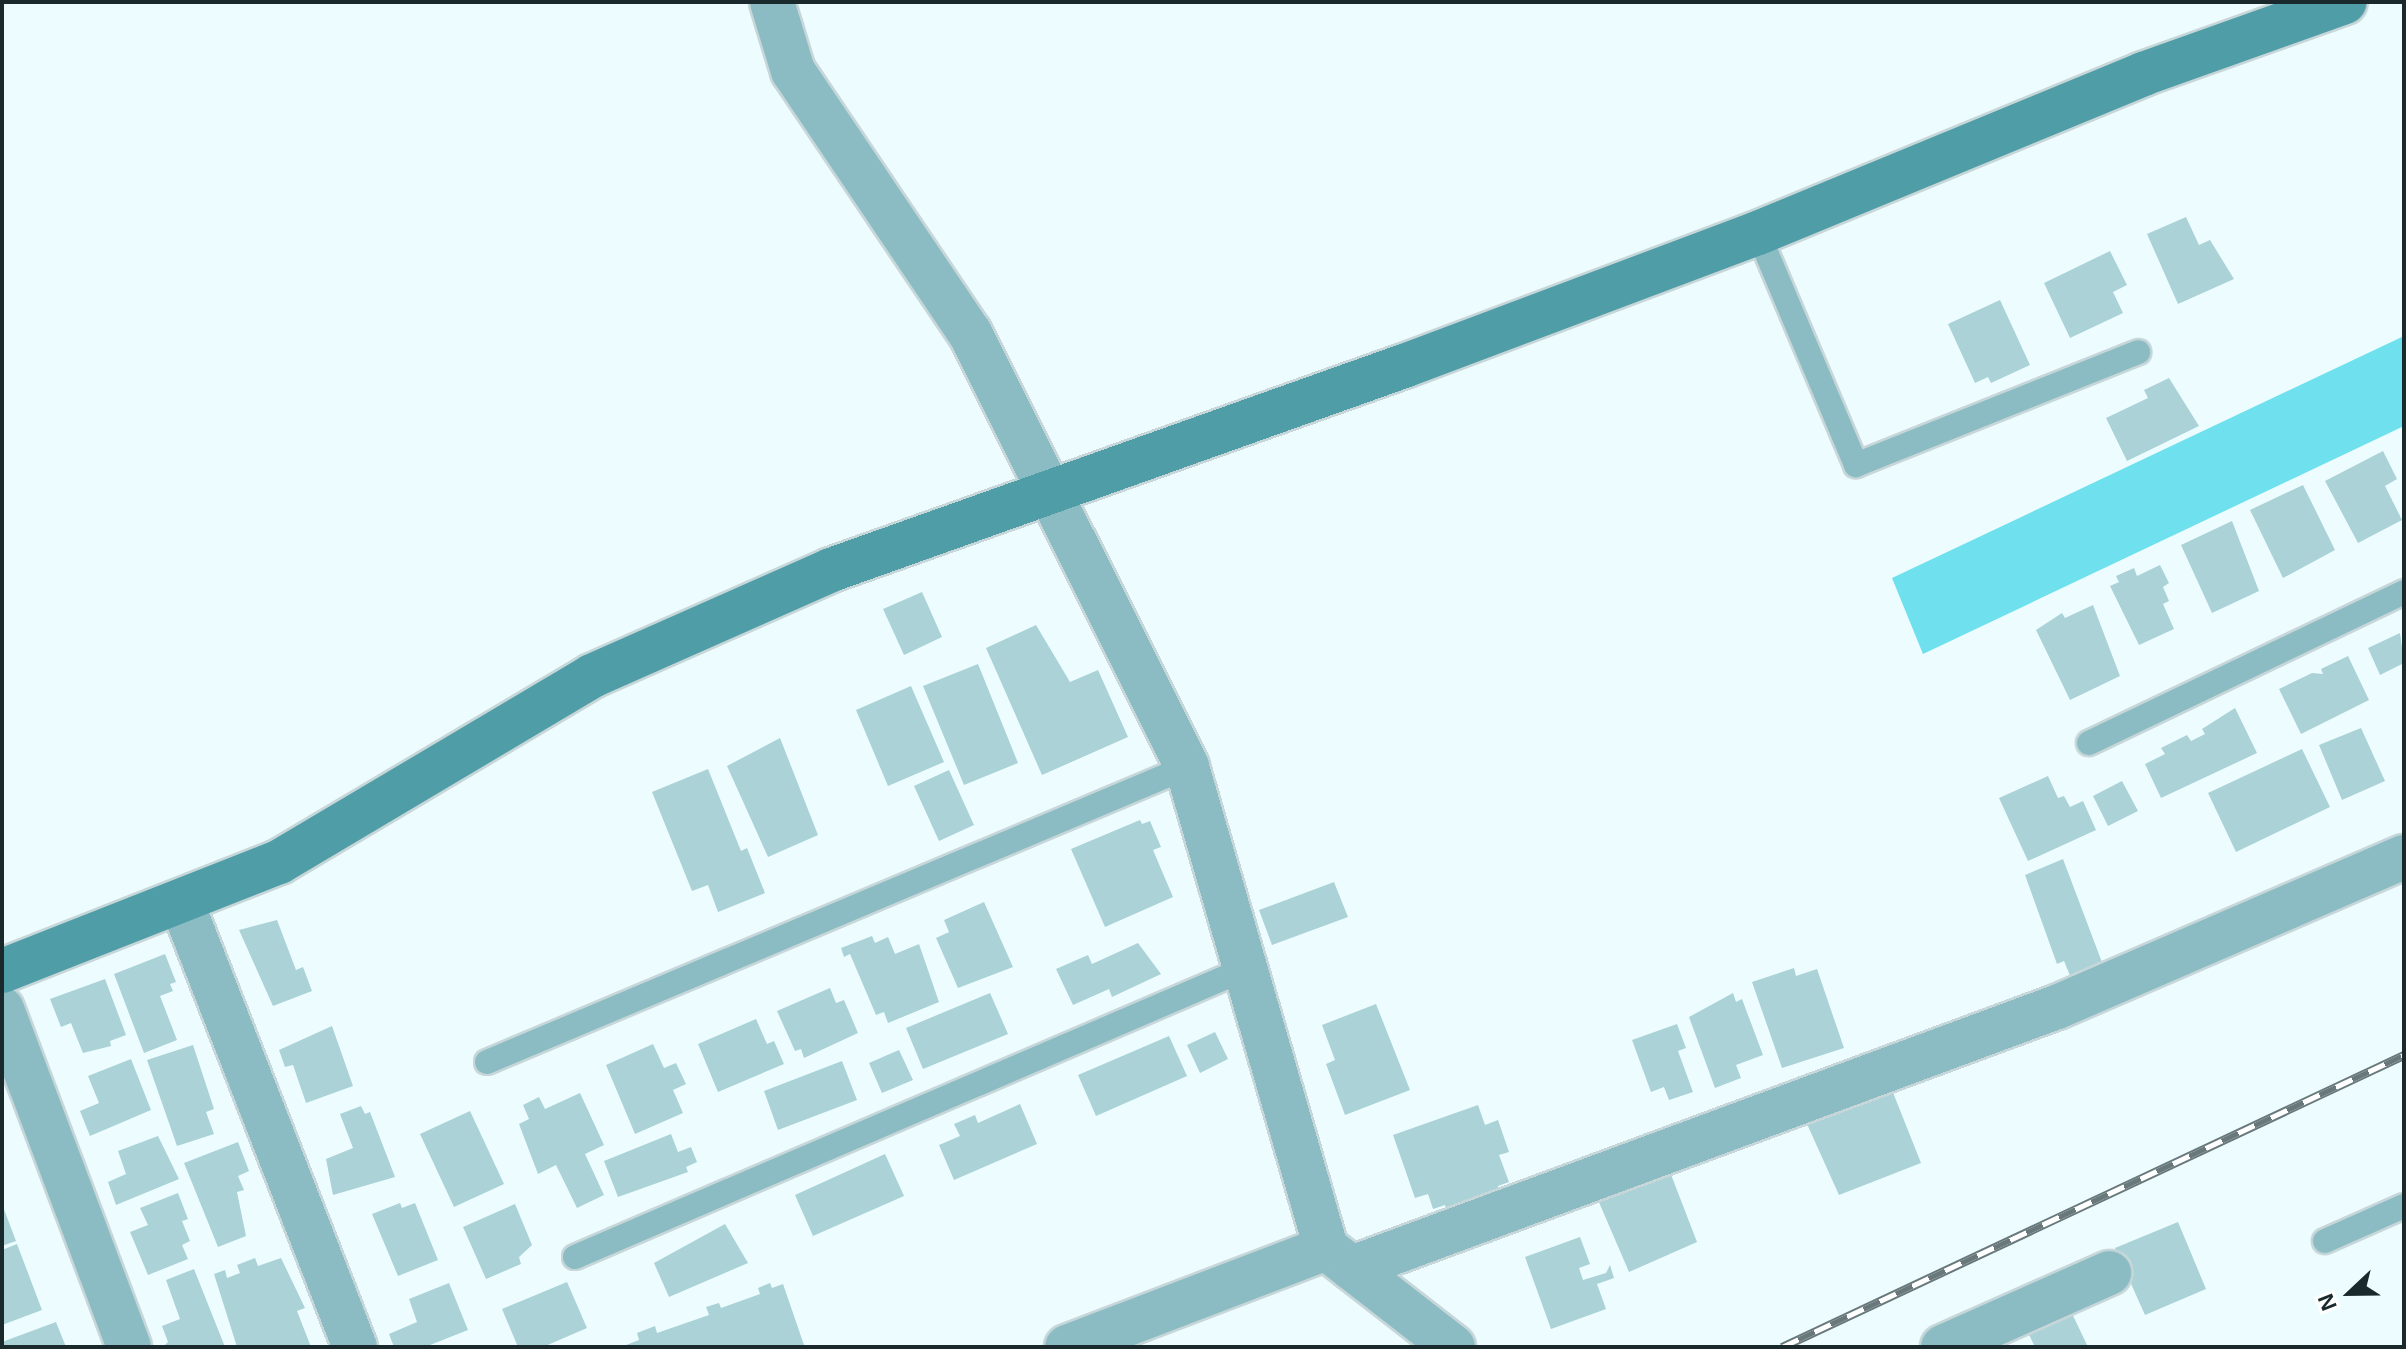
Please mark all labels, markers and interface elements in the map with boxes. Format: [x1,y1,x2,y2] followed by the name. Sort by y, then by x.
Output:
[2310,1253,2390,1333] north arrow
[2313,1290,2342,1314] text: N

